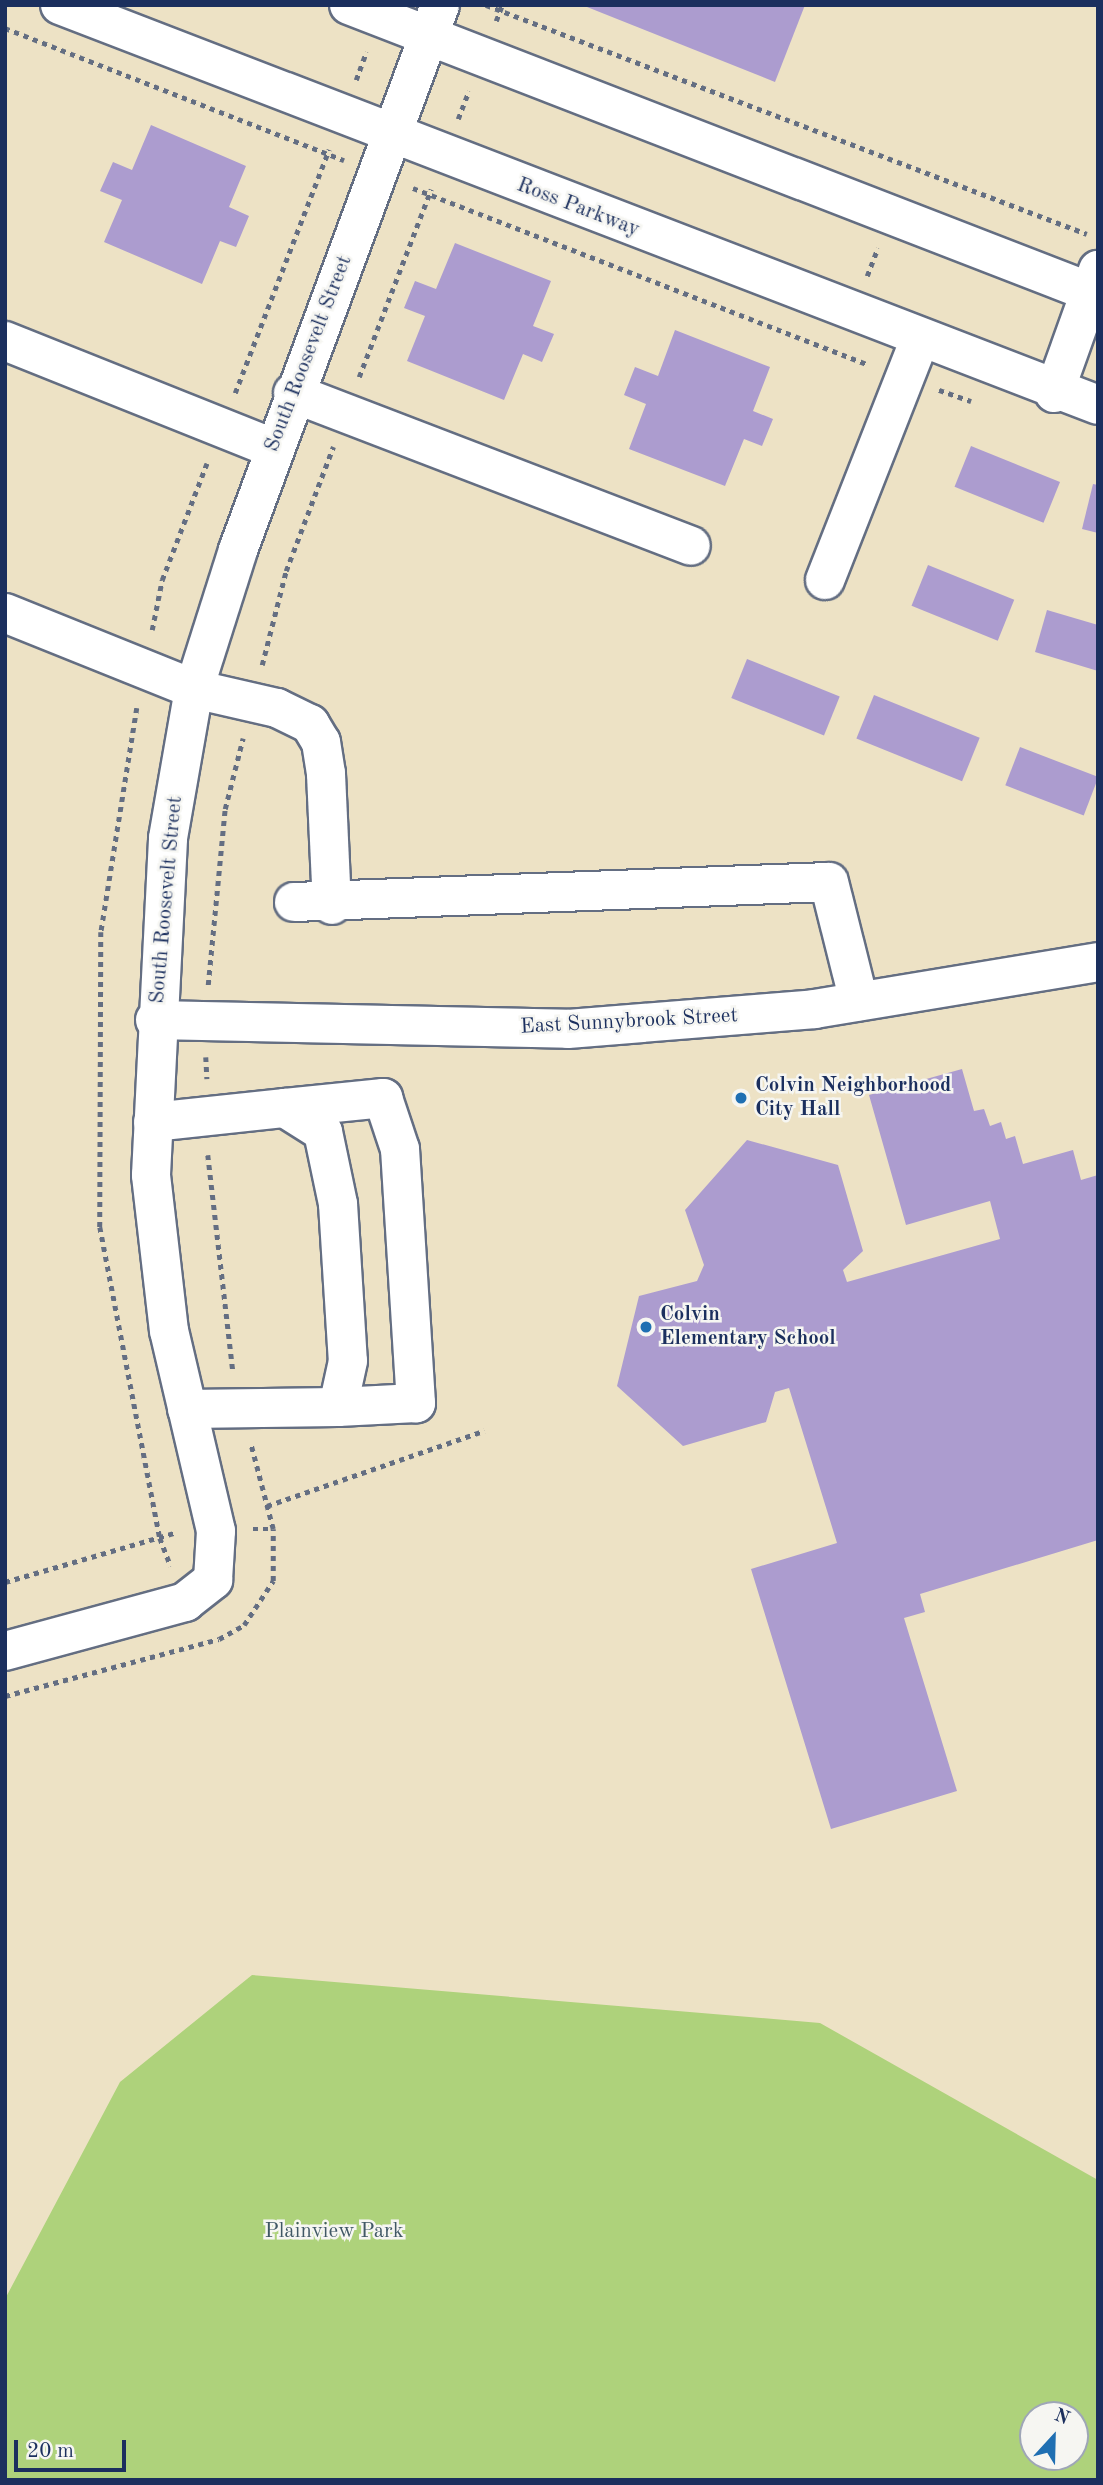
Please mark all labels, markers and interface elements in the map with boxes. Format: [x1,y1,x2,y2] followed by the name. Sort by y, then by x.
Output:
[513,173,643,243] street label: Ross Parkway
[260,252,358,456] street label: South Roosevelt Street
[145,795,189,1005] street label: South Roosevelt Street
[520,1004,738,1040] street label: East Sunnybrook Street
[755,1073,951,1123] place label: Colvin Neighborhood City Hall
[733,1090,749,1106] marker: Colvin Neighborhood City Hall
[660,1302,836,1352] place label: Colvin Elementary School
[638,1319,654,1335] marker: Colvin Elementary School
[264,2219,404,2245] park label: Plainview Park
[1019,2401,1089,2471] north arrow
[1051,2406,1072,2429] text: N
[18,2426,130,2470] scale bar
[27,2441,74,2462] text: 20 m

